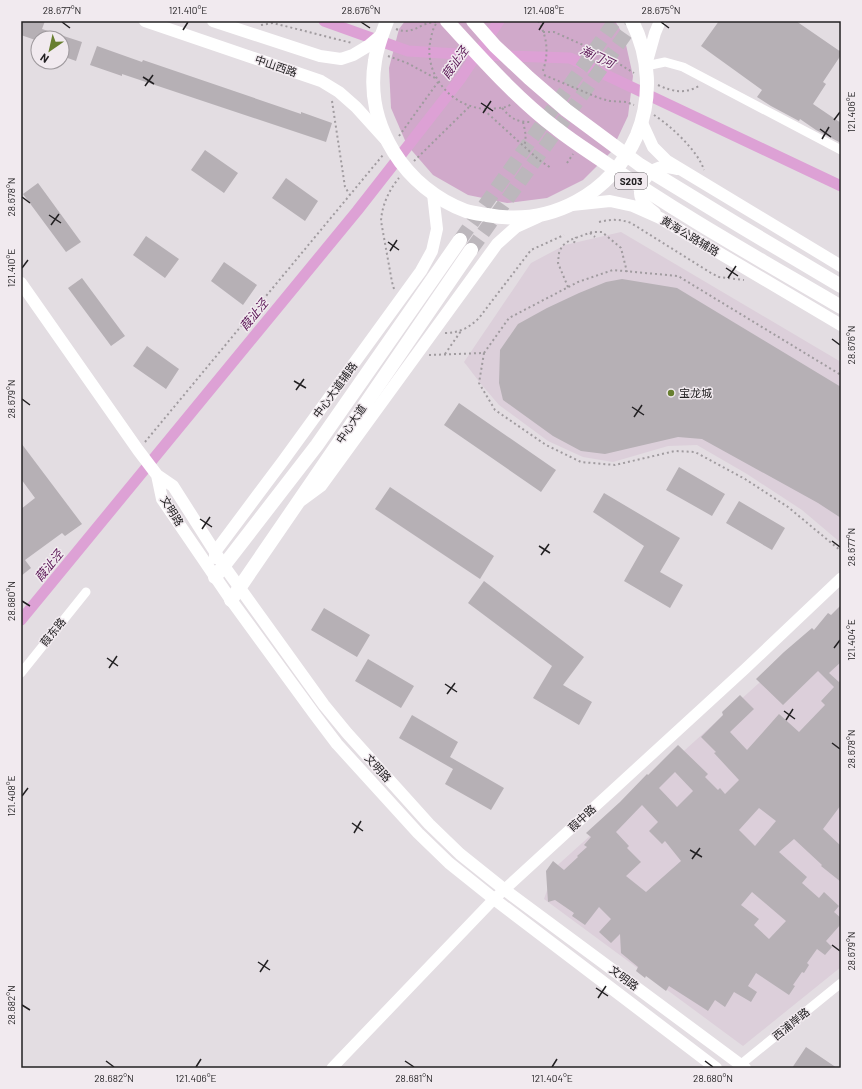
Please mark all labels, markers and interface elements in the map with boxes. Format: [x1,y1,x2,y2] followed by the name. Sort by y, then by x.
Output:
[43,4,81,16] text: 28.677°N
[169,4,207,16] text: 121.410°E
[342,4,380,16] text: 28.676°N
[523,4,565,16] text: 121.408°E
[642,4,680,16] text: 28.675°N
[30,30,70,70] north arrow
[578,42,619,71] water label: 海门河
[438,43,471,81] water label: 葭沚泾
[37,51,51,66] text: N
[253,52,299,79] street label: 中山西路
[845,91,857,133] text: 121.406°E
[615,173,647,189] road number: S203
[5,177,17,217] text: 28.678°N
[659,213,722,258] street label: 黄海公路辅路
[5,249,17,287] text: 121.410°E
[236,295,271,333] water label: 葭沚泾
[845,326,857,364] text: 28.676°N
[310,359,359,420] street label: 中心大道辅路
[5,379,17,419] text: 28.679°N
[679,386,712,399] place label: 宝龙城
[666,388,676,398] marker: 宝龙城
[333,402,368,446] street label: 中心大道
[158,493,186,528] street label: 文明路
[845,528,857,566] text: 28.677°N
[31,546,66,584] water label: 葭沚泾
[5,581,17,621] text: 28.680°N
[37,615,68,649] street label: 葭东路
[845,619,857,661] text: 121.404°E
[845,729,857,769] text: 28.678°N
[363,751,394,784] street label: 文明路
[5,775,17,817] text: 121.408°E
[565,802,598,834] street label: 葭中路
[845,931,857,971] text: 28.679°N
[607,962,641,993] street label: 文明路
[5,985,17,1025] text: 28.682°N
[769,1005,812,1043] street label: 西浦岸路
[94,1072,134,1084] text: 28.682°N
[175,1072,217,1084] text: 121.406°E
[395,1072,433,1084] text: 28.681°N
[531,1072,573,1084] text: 121.404°E
[693,1072,733,1084] text: 28.680°N

